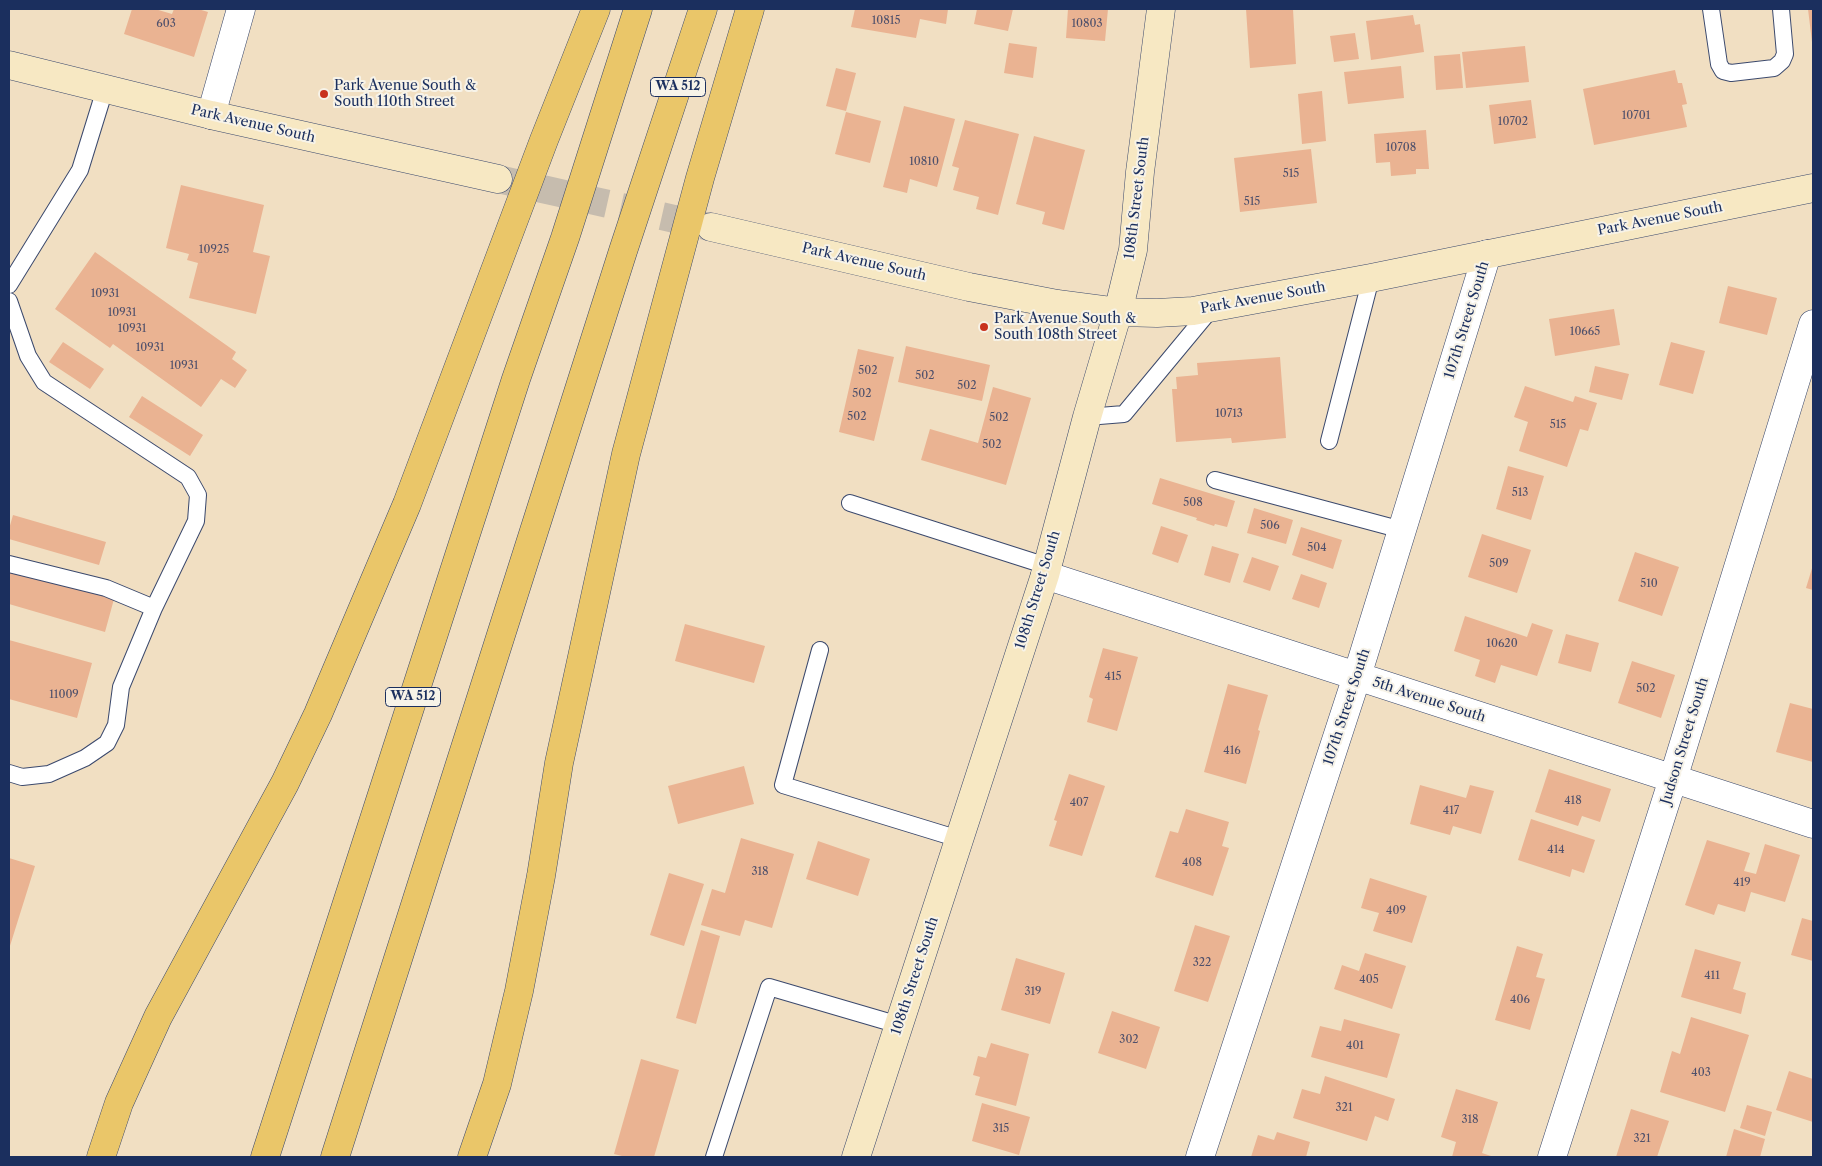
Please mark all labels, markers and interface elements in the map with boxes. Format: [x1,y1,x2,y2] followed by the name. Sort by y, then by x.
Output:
[872,14,900,28] house number: 10815
[156,17,176,31] house number: 603
[1071,17,1103,31] house number: 10803
[650,77,706,96] road number: WA 512
[334,78,476,110] place label: Park Avenue South & South 110th Street
[318,88,330,100] marker: Park Avenue South & South 110th Street
[189,102,317,146] street label: Park Avenue South
[1622,109,1650,123] house number: 10701
[1498,115,1528,129] house number: 10702
[1121,136,1153,260] street label: 108th Street South
[1386,141,1416,155] house number: 10708
[909,155,939,169] house number: 10810
[1283,167,1299,181] house number: 515
[1244,195,1260,209] house number: 515
[1596,199,1724,239] street label: Park Avenue South
[800,240,928,284] street label: Park Avenue South
[199,243,229,257] house number: 10925
[1441,259,1493,381] street label: 107th Street South
[1199,279,1327,317] street label: Park Avenue South
[91,287,119,301] house number: 10931
[108,306,136,320] house number: 10931
[994,311,1136,344] place label: Park Avenue South & South 108th Street
[978,321,990,333] marker: Park Avenue South & South 108th Street
[118,322,146,336] house number: 10931
[1570,325,1600,339] house number: 10665
[136,341,164,355] house number: 10931
[170,359,198,373] house number: 10931
[858,364,878,378] house number: 502
[915,369,935,383] house number: 502
[957,379,977,393] house number: 502
[852,387,872,401] house number: 502
[1215,407,1243,421] house number: 10713
[847,410,867,424] house number: 502
[989,411,1009,425] house number: 502
[1550,418,1566,432] house number: 515
[982,438,1002,452] house number: 502
[1512,486,1528,500] house number: 513
[1183,496,1203,510] house number: 508
[1260,519,1280,533] house number: 506
[1012,529,1064,651] street label: 108th Street South
[1307,541,1327,555] house number: 504
[1489,557,1509,571] house number: 509
[1640,577,1658,591] house number: 510
[1486,637,1518,651] house number: 10620
[1320,646,1374,768] street label: 107th Street South
[1105,670,1121,684] house number: 415
[1370,674,1488,726] street label: 5th Avenue South
[1658,675,1712,807] street label: Judson Street South
[1636,682,1656,696] house number: 502
[49,688,79,702] house number: 11009
[386,688,440,706] road number: WA 512
[1223,744,1241,758] house number: 416
[1564,794,1582,808] house number: 418
[1070,796,1088,810] house number: 407
[1443,804,1459,818] house number: 417
[1547,843,1565,857] house number: 414
[1182,856,1202,870] house number: 408
[751,865,769,879] house number: 318
[1733,876,1751,890] house number: 419
[1386,904,1406,918] house number: 409
[888,915,942,1037] street label: 108th Street South
[1193,956,1211,970] house number: 322
[1704,969,1720,983] house number: 411
[1359,973,1379,987] house number: 405
[1024,985,1042,999] house number: 319
[1510,993,1530,1007] house number: 406
[1119,1033,1139,1047] house number: 302
[1346,1039,1364,1053] house number: 401
[1691,1066,1711,1080] house number: 403
[1335,1101,1353,1115] house number: 321
[1461,1113,1479,1127] house number: 318
[993,1122,1009,1136] house number: 315
[1633,1132,1651,1146] house number: 321

